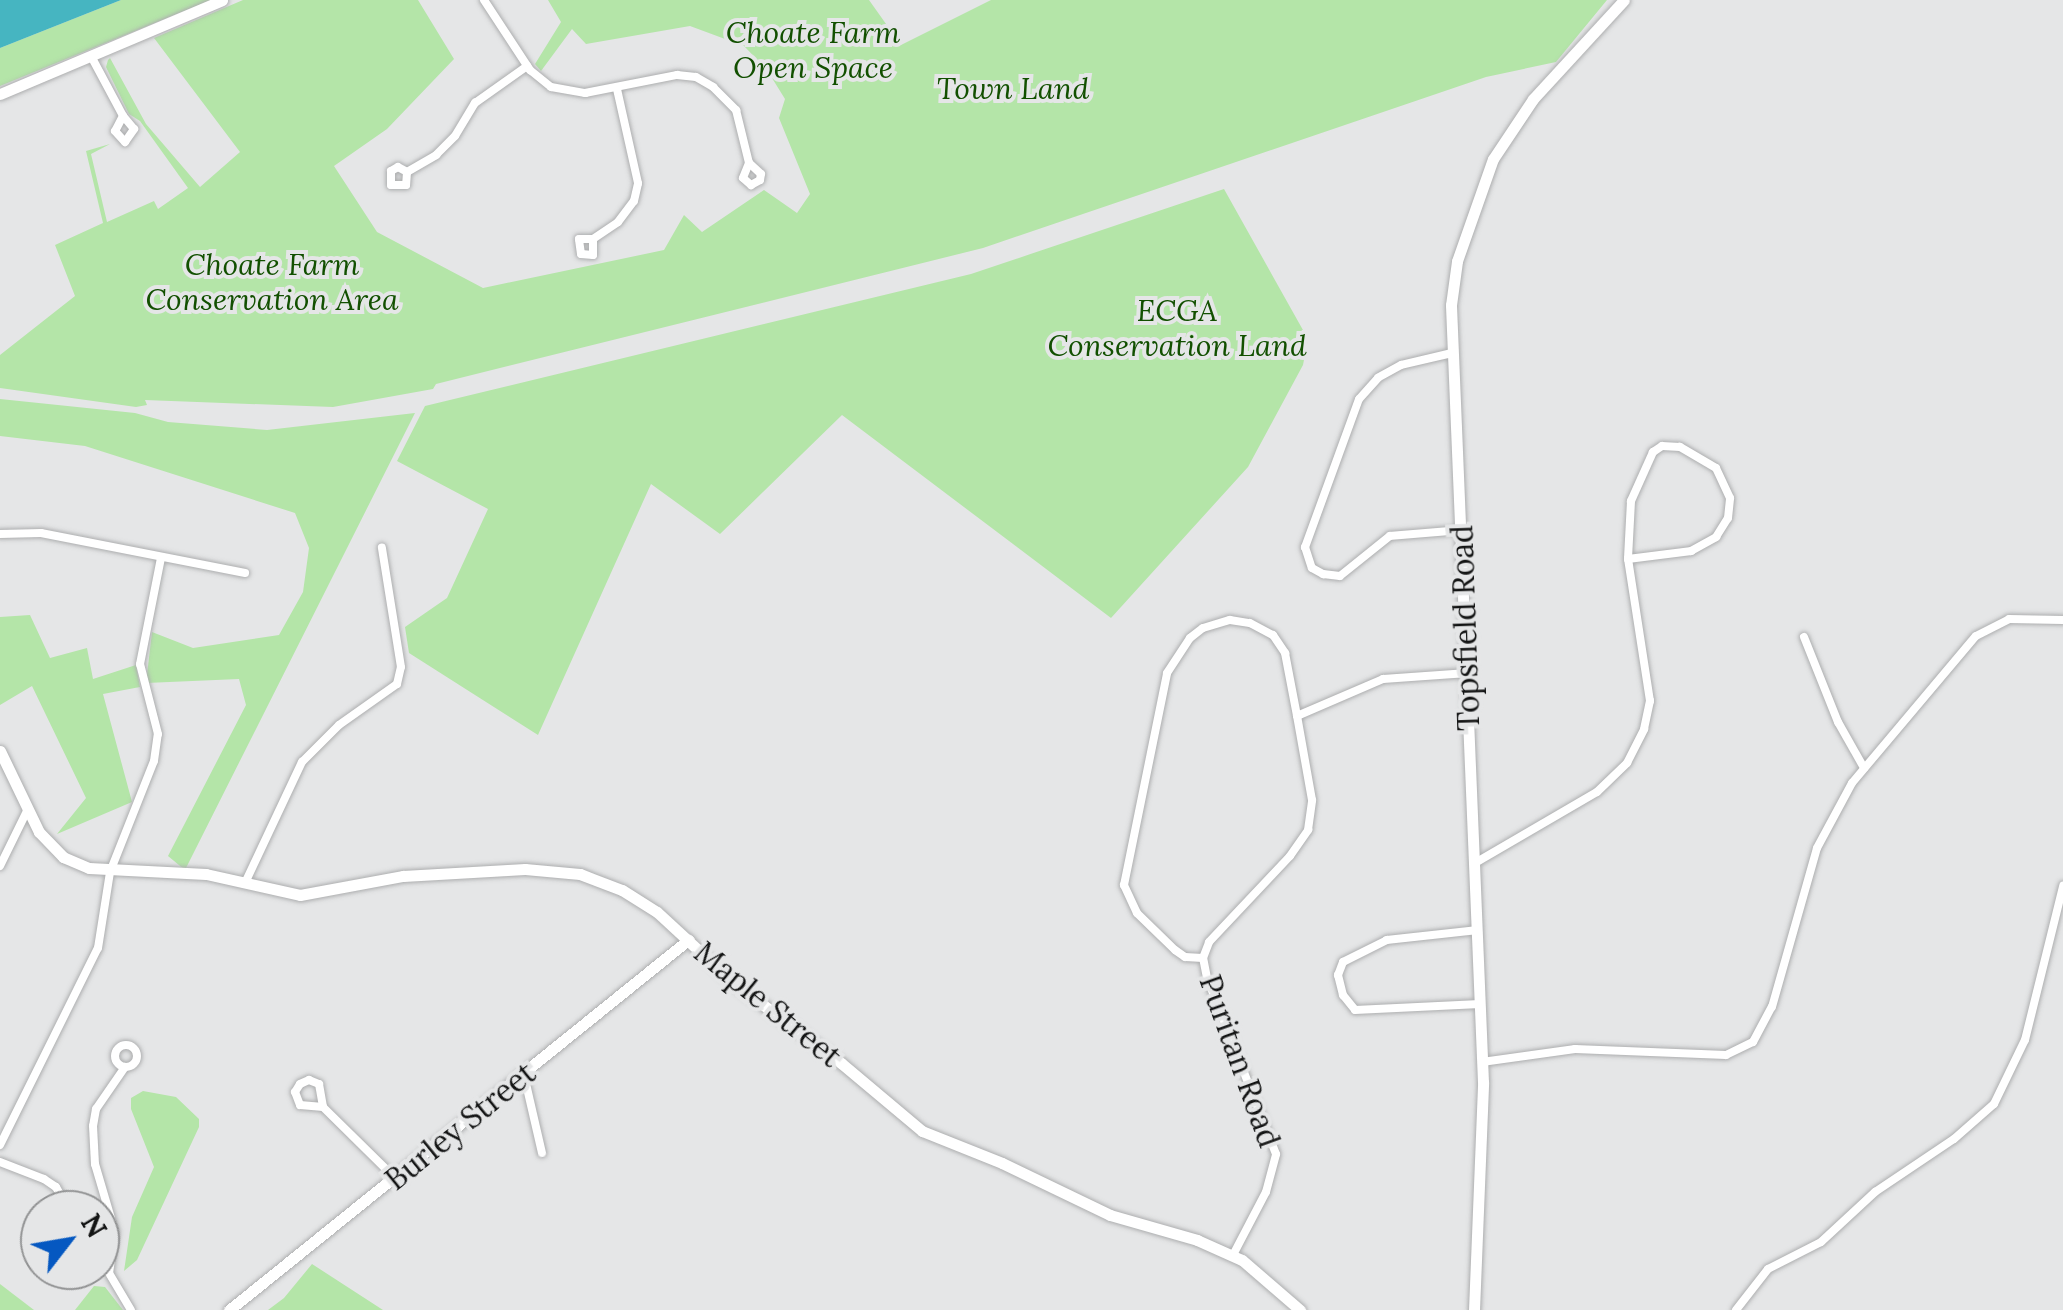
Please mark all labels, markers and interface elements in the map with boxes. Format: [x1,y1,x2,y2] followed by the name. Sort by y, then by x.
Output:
[726,14,900,84] park label: Choate Farm Open Space
[937,70,1089,106] park label: Town Land
[145,246,399,316] park label: Choate Farm Conservation Area
[1047,292,1307,362] park label: ECGA Conservation Land
[1443,525,1487,731] street label: Topsfield Road
[687,934,849,1074] street label: Maple Street
[1192,970,1288,1152] street label: Puritan Road
[378,1055,542,1197] street label: Burley Street
[20,1190,120,1290] north arrow
[73,1207,115,1244] text: N

